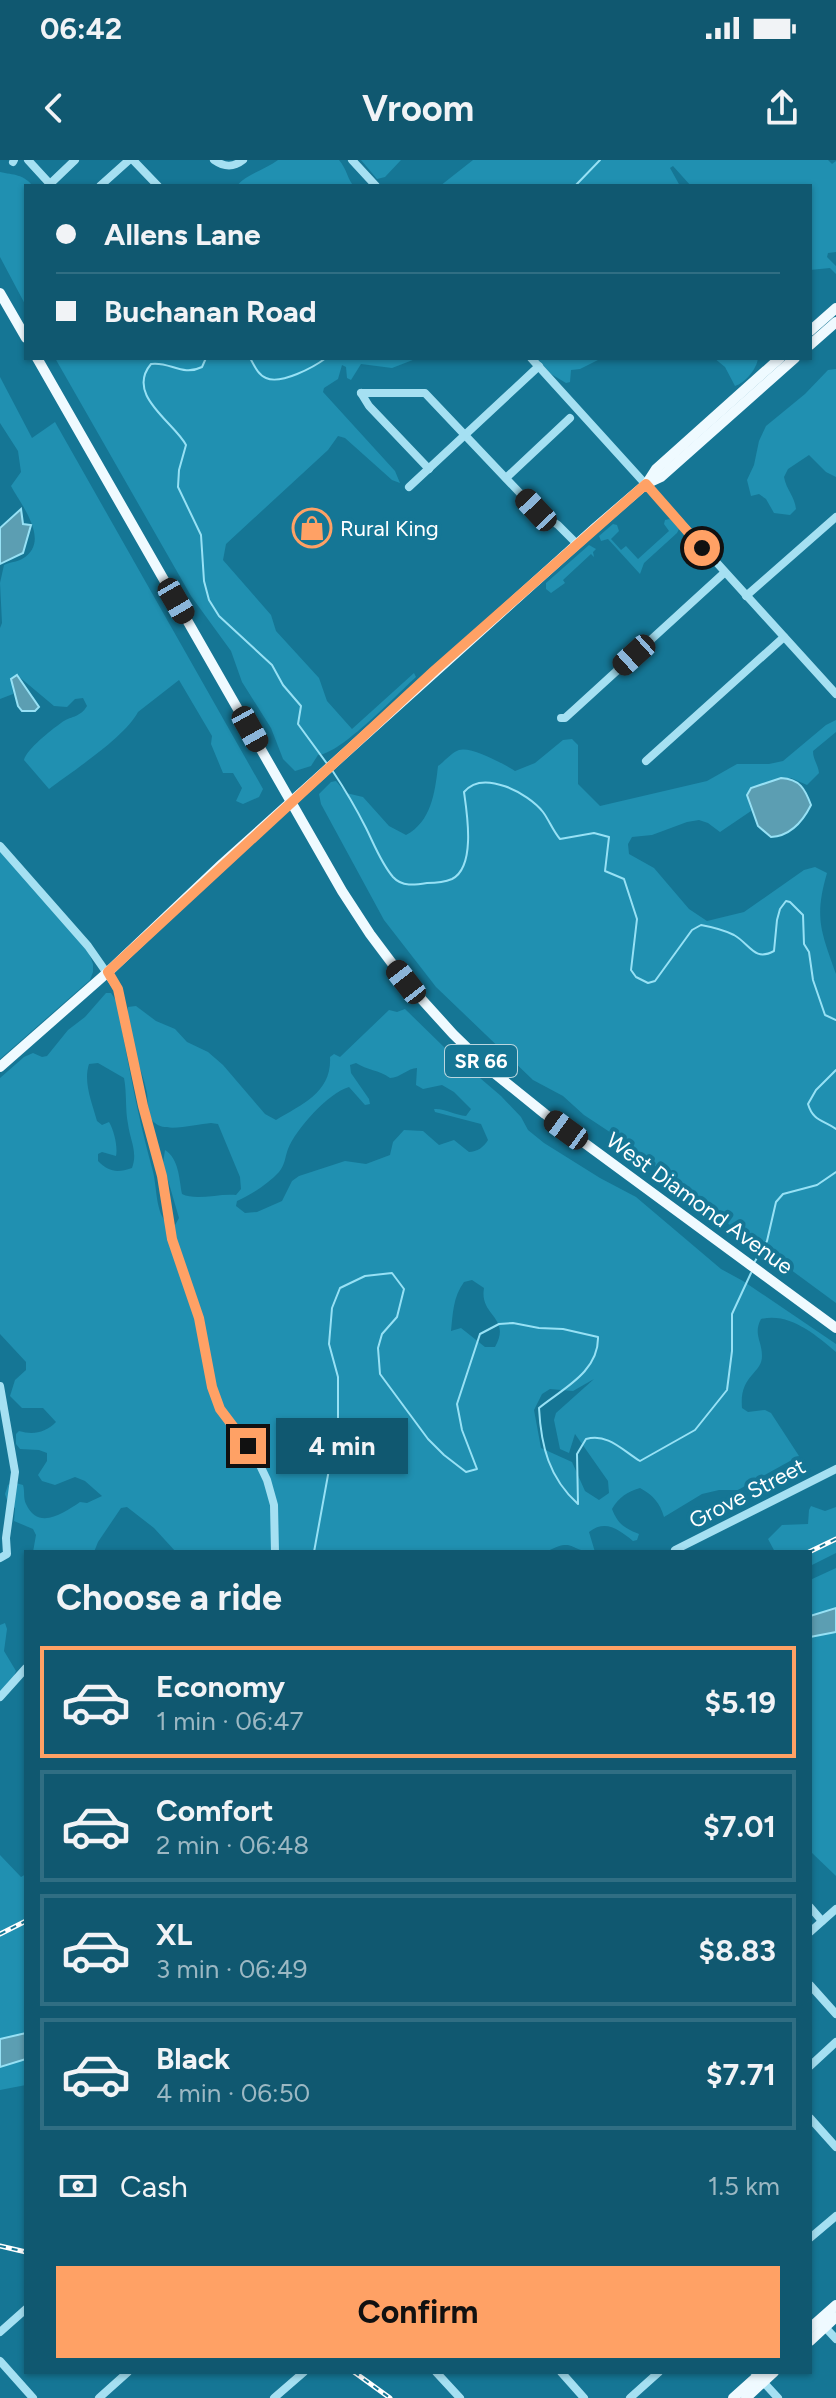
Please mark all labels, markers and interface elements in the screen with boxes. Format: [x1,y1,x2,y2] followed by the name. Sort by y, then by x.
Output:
[40,10,122,47] text: 06:42
[32,86,76,130] icon: back
[760,86,804,130] icon: share
[362,87,474,130] text: Vroom
[104,216,261,253] text: Allens Lane
[104,293,317,330] text: Buchanan Road
[511,484,561,536] car
[291,507,333,549] shop icon: Rural King
[340,515,439,542] place label: Rural King
[684,530,720,566] route start
[154,574,198,628] car
[608,630,660,680] car
[228,702,272,756] car
[382,956,430,1008] car
[445,1045,517,1077] road number: SR 66
[540,1106,592,1154] car
[601,1127,798,1280] street label: West Diamond Avenue
[276,1418,408,1474] callout: 4 min
[230,1428,266,1464] route end
[309,1430,375,1462] text: 4 min
[685,1453,810,1534] street label: Grove Street
[56,1576,282,1619] text: Choose a ride
[60,1666,132,1738] icon: car
[156,1668,285,1705] text: Economy
[704,1684,776,1721] text: $5.19
[156,1705,303,1737] text: 1 min · 06:47
[60,1790,132,1862] icon: car
[156,1792,274,1829] text: Comfort
[703,1808,776,1845] text: $7.01
[156,1829,309,1861] text: 2 min · 06:48
[60,1914,132,1986] icon: car
[156,1916,192,1953] text: XL
[699,1932,776,1969] text: $8.83
[156,1953,308,1985] text: 3 min · 06:49
[60,2038,132,2110] icon: car
[156,2040,230,2077] text: Black
[706,2056,776,2093] text: $7.71
[156,2077,310,2109] text: 4 min · 06:50
[56,2164,100,2208] icon: cash
[120,2168,188,2205] text: Cash
[708,2170,780,2202] text: 1.5 km
[56,2266,780,2358] button: Confirm

